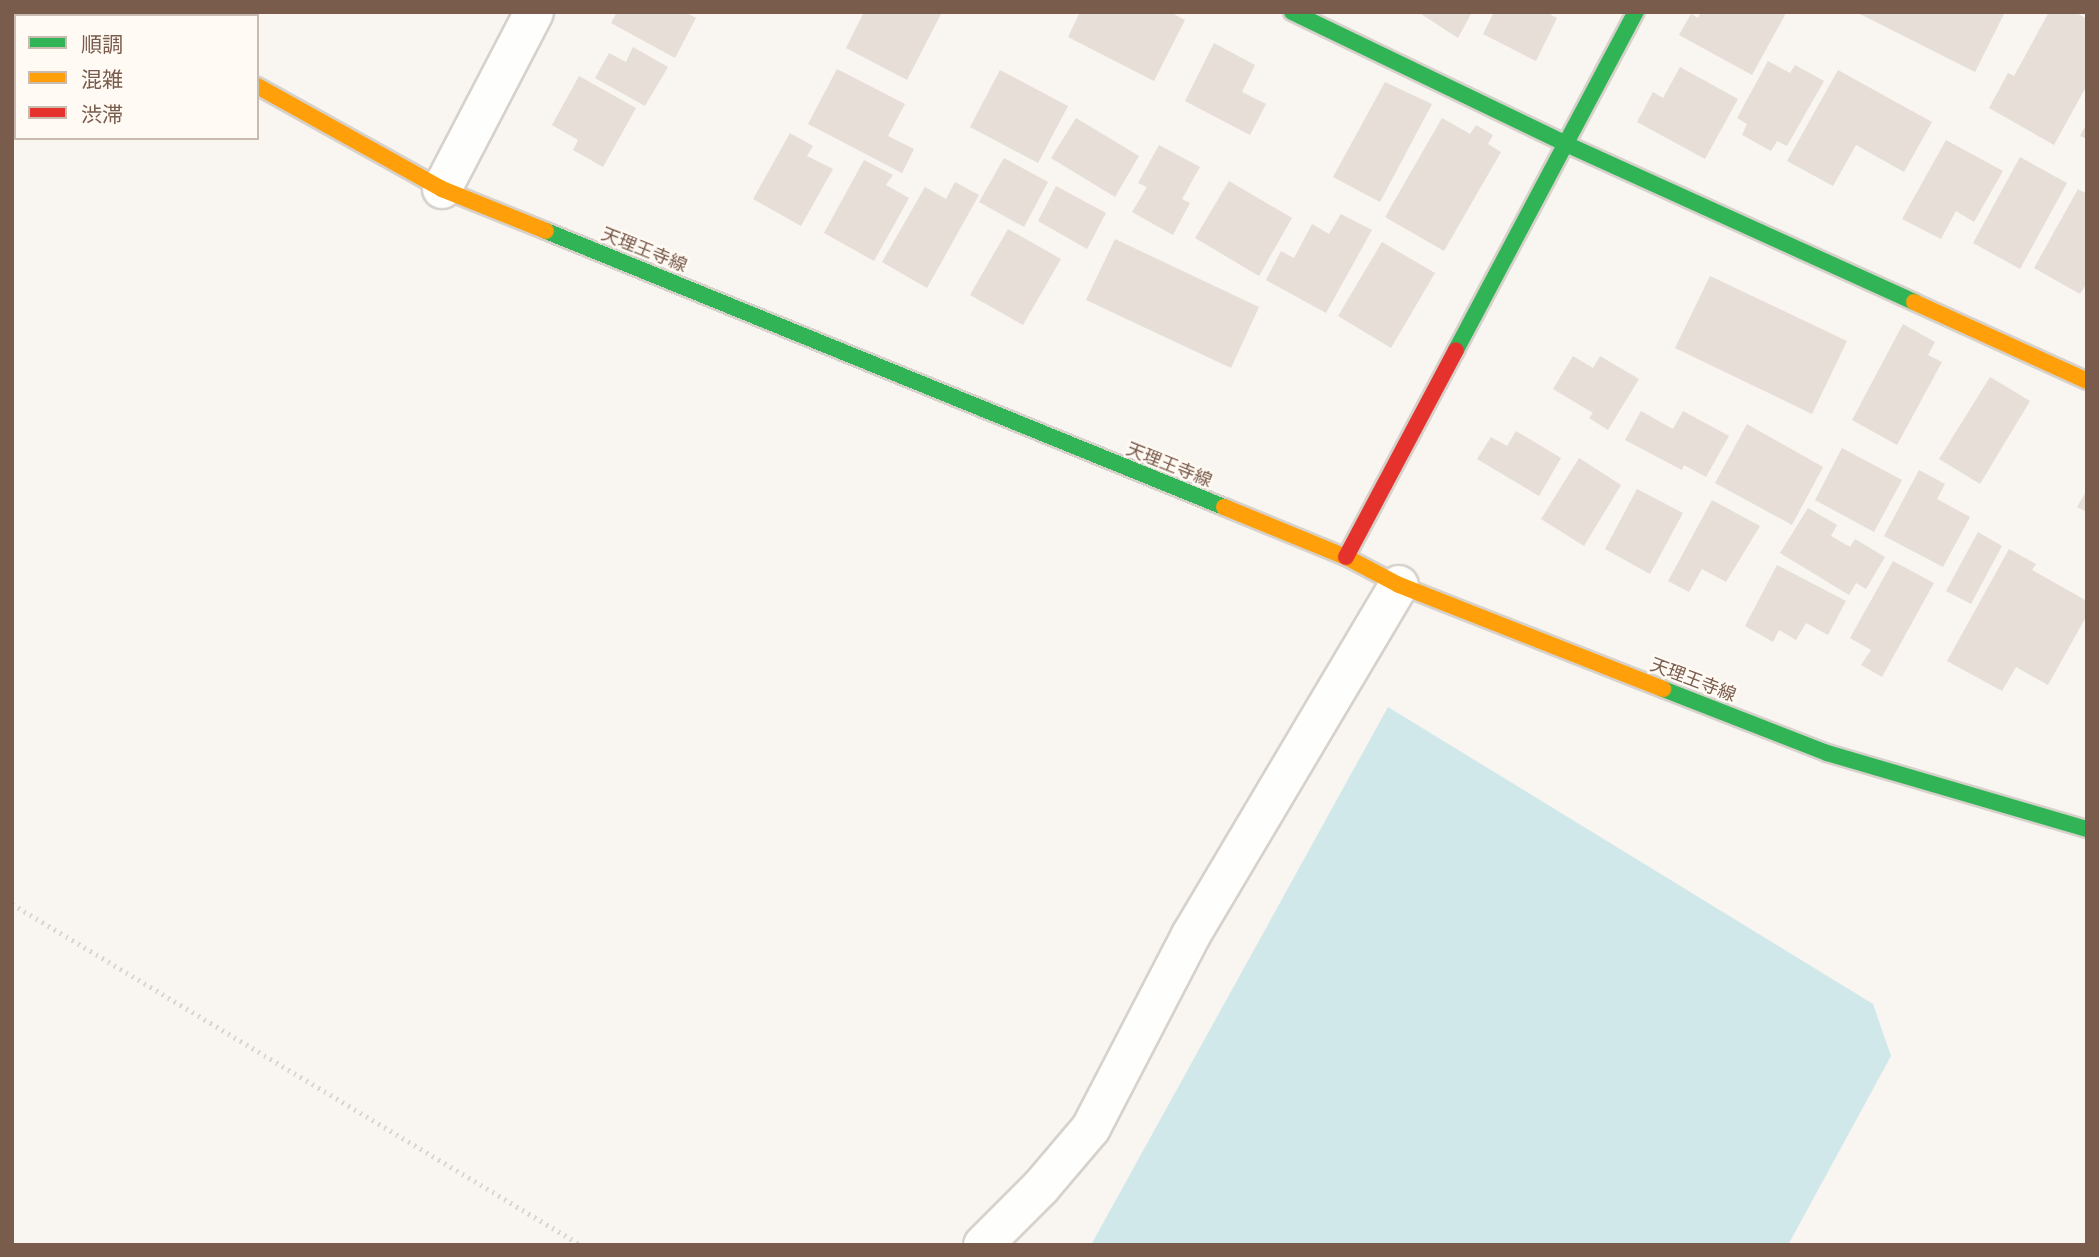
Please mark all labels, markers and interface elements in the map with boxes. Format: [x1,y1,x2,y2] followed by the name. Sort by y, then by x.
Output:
[14,14,259,140] legend
[81,33,123,58] text: 順調
[81,68,123,93] text: 混雑
[81,103,123,128] text: 渋滞
[598,223,690,277] street label: 天理王寺線
[1123,438,1215,492] street label: 天理王寺線
[1647,654,1739,706] street label: 天理王寺線

